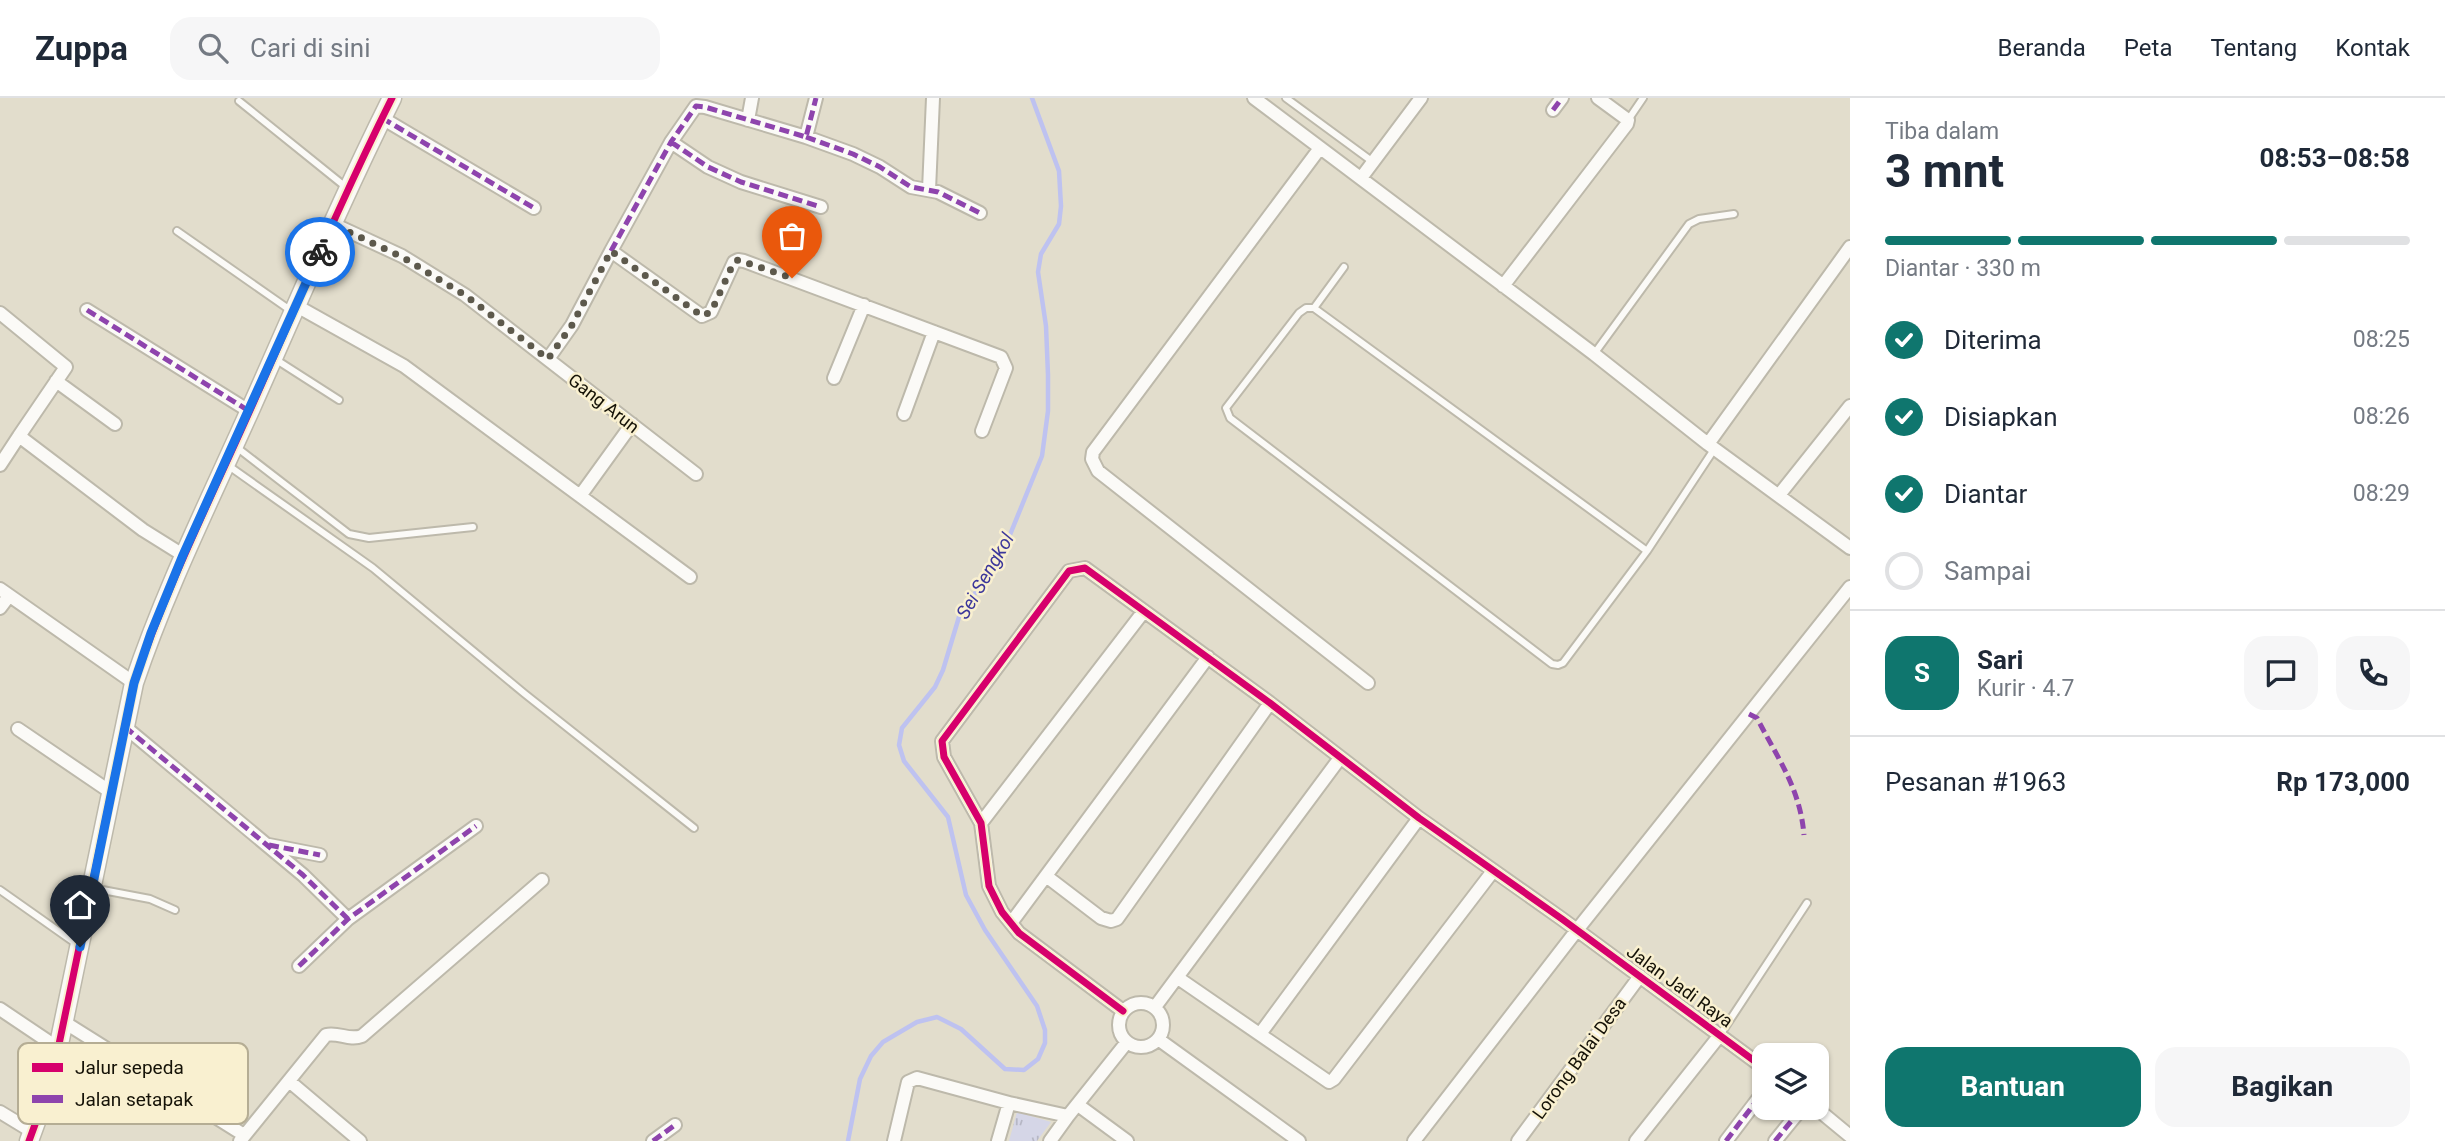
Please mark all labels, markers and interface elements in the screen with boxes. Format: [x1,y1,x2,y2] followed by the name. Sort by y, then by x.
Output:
[170,17,660,80] search box
[35,29,128,68] text: Zuppa
[194,29,232,67] icon: search
[250,33,371,63] text: Cari di sini
[1998,34,2086,62] text: Beranda
[2124,34,2172,62] text: Peta
[2210,34,2297,62] text: Tentang
[2335,34,2410,62] text: Kontak
[1885,118,1999,145] text: Tiba dalam
[2260,143,2410,173] text: 08:53–08:58
[1885,144,2004,198] text: 3 mnt
[762,206,822,278] pin
[285,217,355,287] courier
[773,217,811,255] icon: bag
[301,233,339,271] icon: bike
[1885,255,2041,282] text: Diantar · 330 m
[1885,321,1923,359] icon: check
[1944,325,2042,355] text: Diterima
[2353,326,2410,353] text: 08:25
[564,369,644,437] street label: Gang Arun
[1885,398,1923,436] icon: check
[1944,402,2058,432] text: Disiapkan
[2353,403,2410,430] text: 08:26
[1885,475,1923,513] icon: check
[1944,479,2027,509] text: Diantar
[2353,480,2410,507] text: 08:29
[951,528,1019,623] water label: Sei Sengkol
[1944,556,2031,586] text: Sampai
[2244,636,2318,710] button: chat
[2336,636,2410,710] button: phone
[1977,645,2023,675] text: Sari
[1914,658,1930,688] text: S
[1977,675,2074,702] text: Kurir · 4.7
[1885,767,2066,797] text: Pesanan #1963
[2276,767,2410,797] text: Rp 173,000
[50,875,110,947] pin
[61,886,99,924] icon: home
[1623,940,1737,1032] street label: Jalan Jadi Raya
[1528,993,1630,1123] street label: Lorong Balai Desa
[18,1043,248,1124] legend
[1752,1043,1829,1120] map controls
[1752,1043,1829,1120] button: layers
[1885,1047,2141,1127] button: Bantuan
[2155,1047,2410,1127] button: Bagikan
[75,1056,184,1079] text: Jalur sepeda
[75,1088,193,1111] text: Jalan setapak

